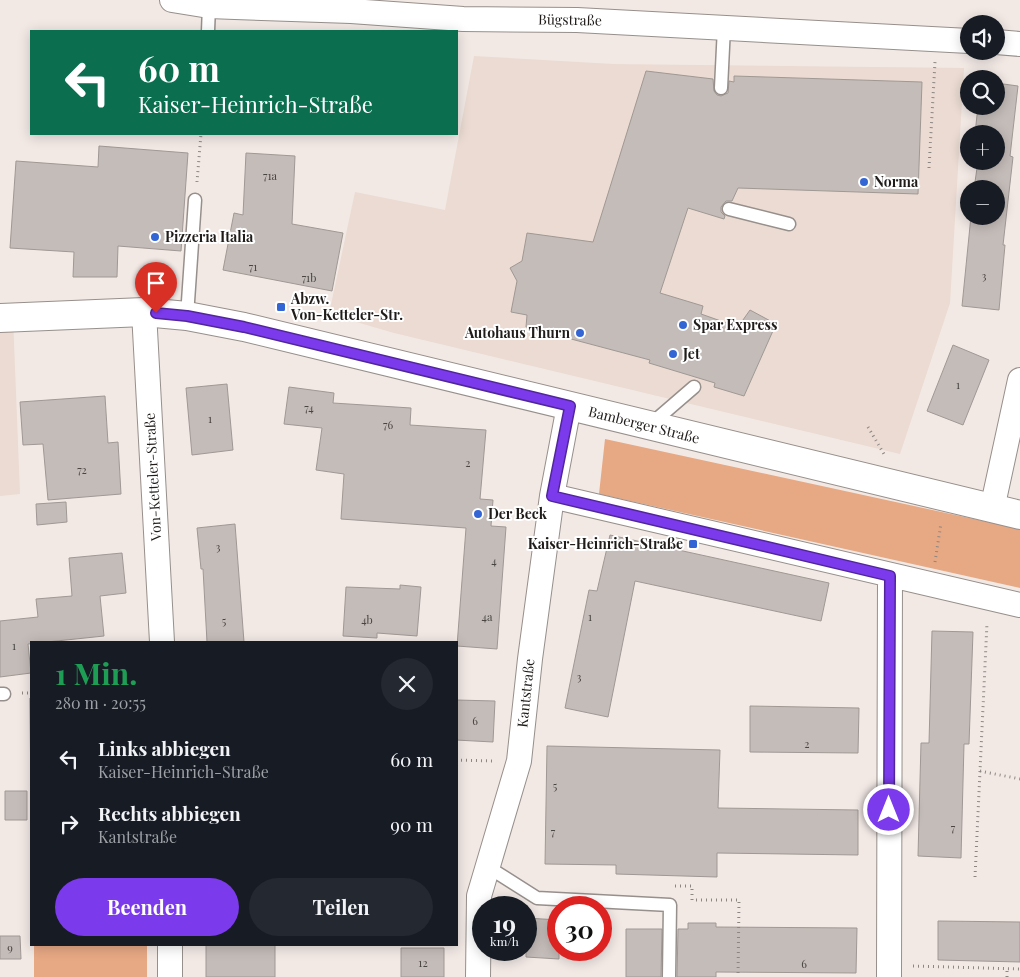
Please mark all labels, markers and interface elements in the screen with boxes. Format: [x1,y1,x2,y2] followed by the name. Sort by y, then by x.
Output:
[538,9,602,30] street label: Bügstraße
[960,15,1005,225] map controls
[960,15,1005,60] button: sound
[138,44,220,91] text: 60 m
[55,50,120,115] icon: left
[960,70,1005,115] button: search
[138,89,373,119] text: Kaiser-Heinrich-Straße
[960,125,1005,170] button: +
[263,168,278,183] house number: 71a
[874,172,919,191] place label: Norma
[858,176,870,188] marker: Norma
[960,180,1005,225] button: −
[165,227,254,246] place label: Pizzeria Italia
[149,231,161,243] marker: Pizzeria Italia
[249,259,257,274] house number: 71
[135,262,177,313] pin
[982,268,987,283] house number: 3
[142,269,170,297] icon: arrive
[302,270,316,285] house number: 71b
[290,289,403,324] place label: Abzw. Von-Ketteler-Str.
[275,301,287,313] marker: Abzw. Von-Ketteler-Str.
[693,315,777,334] place label: Spar Express
[677,319,689,331] marker: Spar Express
[464,323,570,342] place label: Autohaus Thurn
[574,327,586,339] marker: Autohaus Thurn
[682,344,700,363] place label: Jet
[667,348,679,360] marker: Jet
[956,377,960,392] house number: 1
[304,400,314,415] house number: 74
[586,401,702,448] street label: Bamberger Straße
[208,411,212,426] house number: 1
[140,412,165,543] street label: Von-Ketteler-Straße
[383,417,393,432] house number: 76
[465,455,471,470] house number: 2
[77,462,87,477] house number: 72
[488,504,548,523] place label: Der Beck
[472,508,484,520] marker: Der Beck
[528,534,683,553] place label: Kaiser-Heinrich-Straße
[687,538,699,550] marker: Kaiser-Heinrich-Straße
[216,539,221,554] house number: 3
[491,553,497,568] house number: 4
[482,609,493,624] house number: 4a
[588,609,592,624] house number: 1
[361,612,373,627] house number: 4b
[222,613,227,628] house number: 5
[12,638,16,653] house number: 1
[55,653,137,693] text: 1 Min.
[381,658,433,710] button: close
[512,658,539,728] street label: Kantstraße
[577,669,582,684] house number: 3
[55,692,146,713] text: 280 m · 20:55
[472,713,478,728] house number: 6
[98,735,231,761] text: Links abbiegen
[804,736,810,751] house number: 2
[55,745,83,773] icon: left
[390,746,433,772] text: 60 m
[98,761,269,782] text: Kaiser-Heinrich-Straße
[553,778,558,793] house number: 5
[862,783,914,835] position arrow
[98,800,241,826] text: Rechts abbiegen
[55,810,83,838] icon: right
[390,811,433,837] text: 90 m
[951,820,956,835] house number: 7
[551,824,556,839] house number: 7
[98,826,177,847] text: Kantstraße
[55,878,239,936] button: Beenden
[249,878,433,936] button: Teilen
[547,896,612,961] speed limit sign: 30
[493,906,516,939] text: 19
[490,933,519,949] text: km/h
[7,940,13,955] house number: 9
[418,955,428,970] house number: 12
[801,956,807,971] house number: 6

